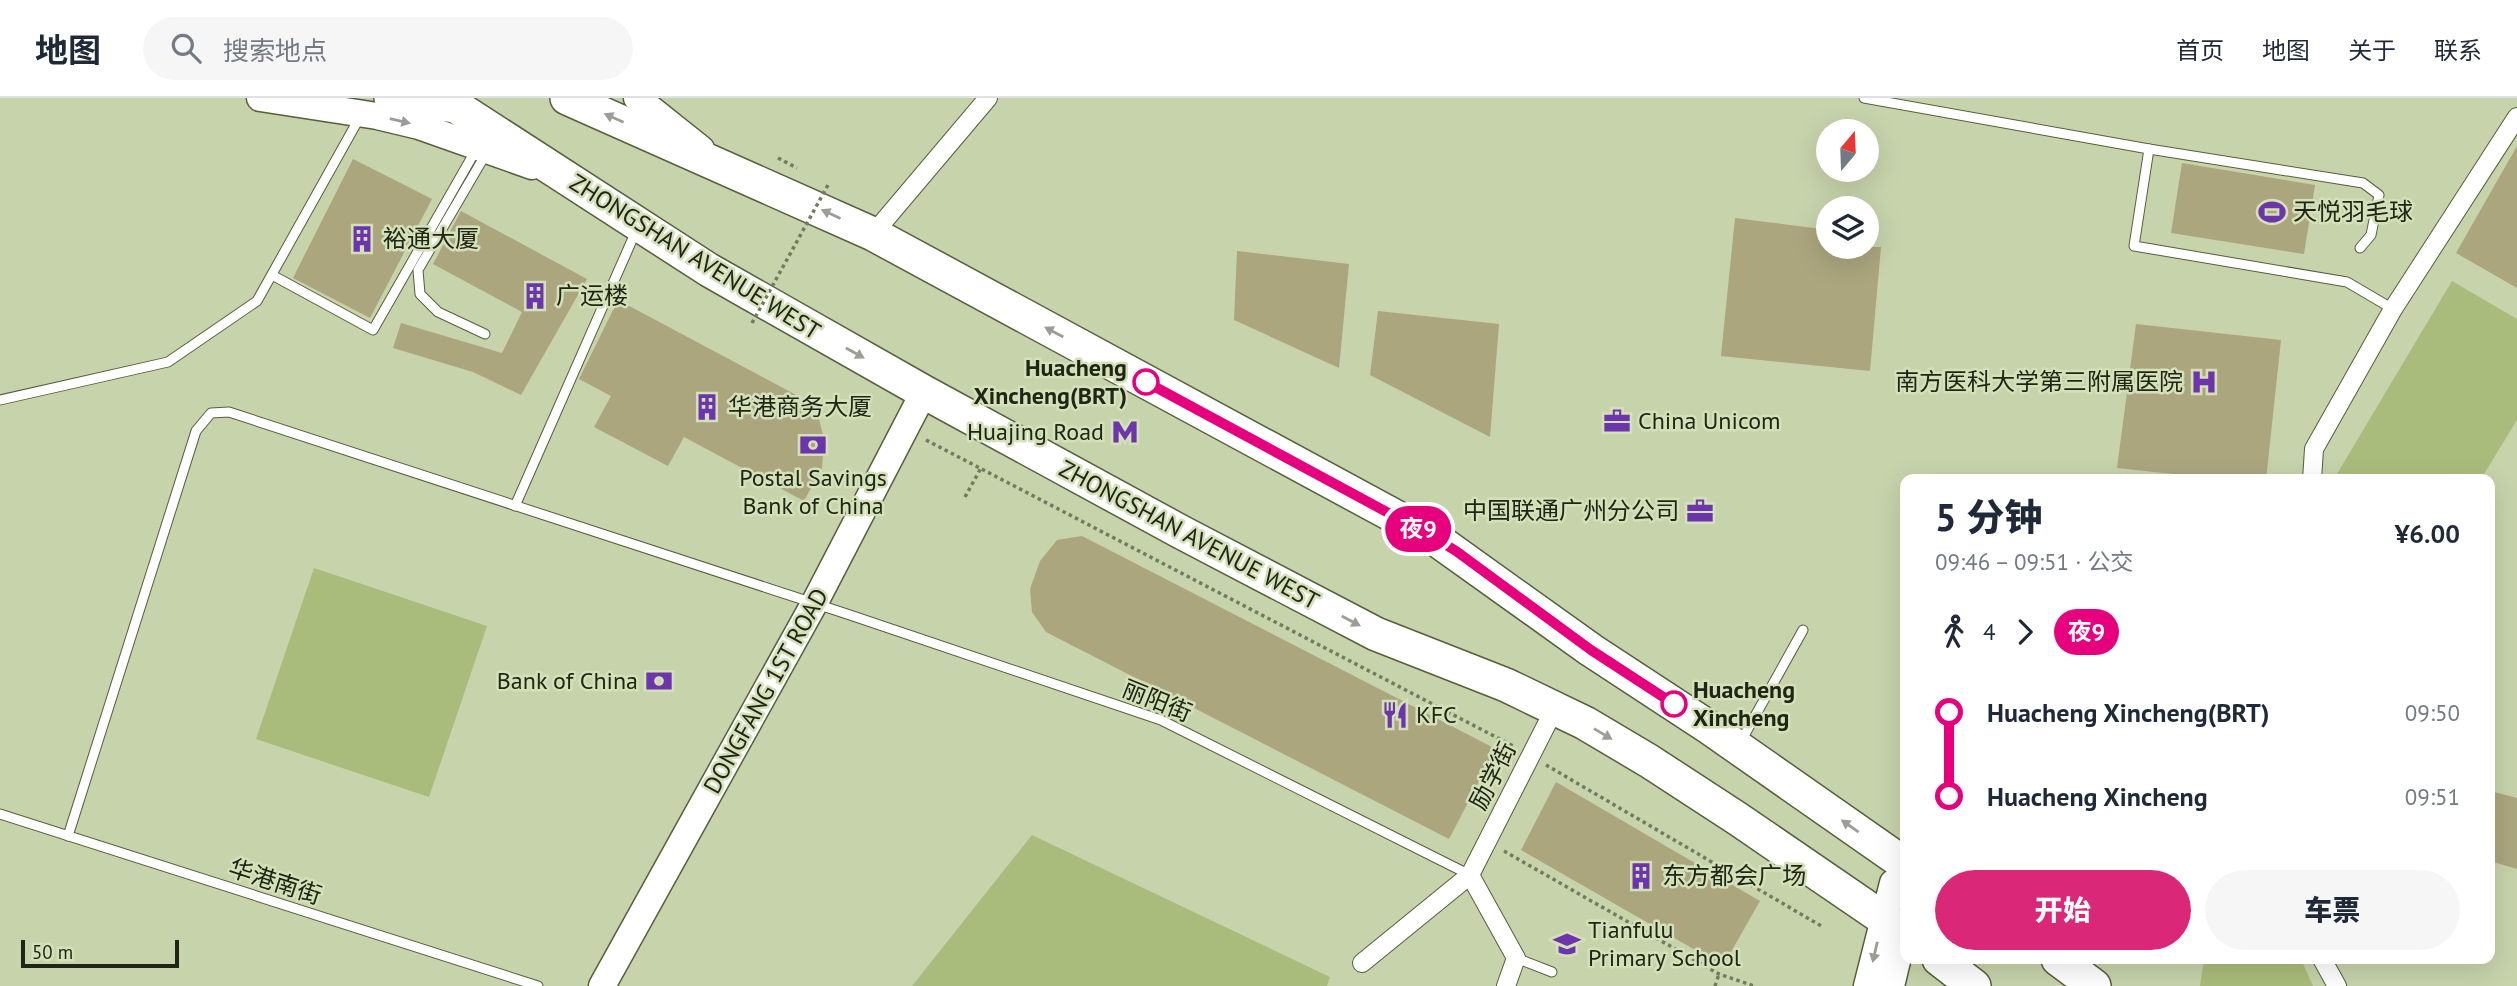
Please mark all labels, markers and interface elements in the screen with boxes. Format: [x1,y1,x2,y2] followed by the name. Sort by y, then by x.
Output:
[143,17,633,80] search box
[35,28,101,71] text: 地图
[167,29,205,67] icon: search
[223,34,327,67] text: 搜索地点
[2176,35,2224,66] text: 首页
[2262,35,2310,66] text: 地图
[2348,35,2396,66] text: 关于
[2434,35,2482,66] text: 联系
[603,112,624,123] one-way arrow
[389,116,411,127] one-way arrow
[1816,119,1880,182] north arrow
[1816,119,1879,259] map controls
[564,167,826,347] street label: ZHONGSHAN AVENUE WEST
[1816,196,1879,259] button: layers
[2293,196,2413,227] place label: 天悦羽毛球
[2257,197,2287,227] sports icon: 天悦羽毛球
[821,208,841,220] one-way arrow
[383,223,479,254] place label: 裕通大厦
[347,224,377,254] building icon: 裕通大厦
[556,280,628,311] place label: 广运楼
[520,281,550,311] building icon: 广运楼
[1044,326,1064,338] one-way arrow
[845,347,865,359] one-way arrow
[974,352,1127,411] place label: Huacheng Xincheng(BRT)
[1895,366,2183,397] place label: 南方医科大学第三附属医院
[2189,367,2219,397] hospital icon: 南方医科大学第三附属医院
[1133,369,1159,395] marker: Huacheng Xincheng(BRT)
[728,391,872,422] place label: 华港商务大厦
[692,392,722,422] building icon: 华港商务大厦
[1638,405,1781,436] place label: China Unicom
[1602,406,1632,436] office icon: China Unicom
[967,416,1104,447] place label: Huajing Road
[1110,417,1140,447] metro station icon: Huajing Road
[798,430,828,460] bank icon: Postal Savings Bank of China
[1054,453,1325,616] street label: ZHONGSHAN AVENUE WEST
[739,462,887,521] place label: Postal Savings Bank of China
[1935,492,2042,541] text: 5 分钟
[1463,495,1679,526] place label: 中国联通广州分公司
[1685,496,1715,526] office icon: 中国联通广州分公司
[1386,506,1450,552] line badge: 夜9
[1399,513,1437,544] text: 夜9
[2395,517,2460,550] text: ¥6.00
[1935,547,2134,576] text: 09:46 – 09:51 · 公交
[696,583,835,799] street label: DONGFANG 1ST ROAD
[1935,613,1973,651] icon: walk
[2006,613,2044,651] icon: forward
[1342,615,1361,627] one-way arrow
[2068,616,2105,647] text: 夜9
[1983,617,1996,646] text: 4
[497,665,638,696] place label: Bank of China
[644,666,674,696] bank icon: Bank of China
[1118,673,1196,728] street label: 丽阳街
[1693,674,1795,733] place label: Huacheng Xincheng
[1661,691,1687,717] marker: Huacheng Xincheng
[1987,696,2270,729] text: Huacheng Xincheng(BRT)
[2405,698,2460,727] text: 09:50
[1416,699,1457,730] place label: KFC
[1380,700,1410,730] restaurant icon: KFC
[1594,728,1613,740] one-way arrow
[1462,737,1523,815] street label: 励学街
[1987,780,2208,813] text: Huacheng Xincheng
[2405,782,2460,811] text: 09:51
[1841,819,1859,833] one-way arrow
[225,852,326,911] street label: 华港南街
[1662,860,1806,891] place label: 东方都会广场
[1626,861,1656,891] building icon: 东方都会广场
[1935,870,2191,950] button: 开始
[2205,870,2460,950] button: 车票
[1588,914,1741,973] place label: Tianfulu Primary School
[1552,929,1582,959] school or university icon: Tianfulu Primary School
[21,937,178,969] scale bar
[32,940,73,964] text: 50 m
[1869,941,1880,963] one-way arrow

